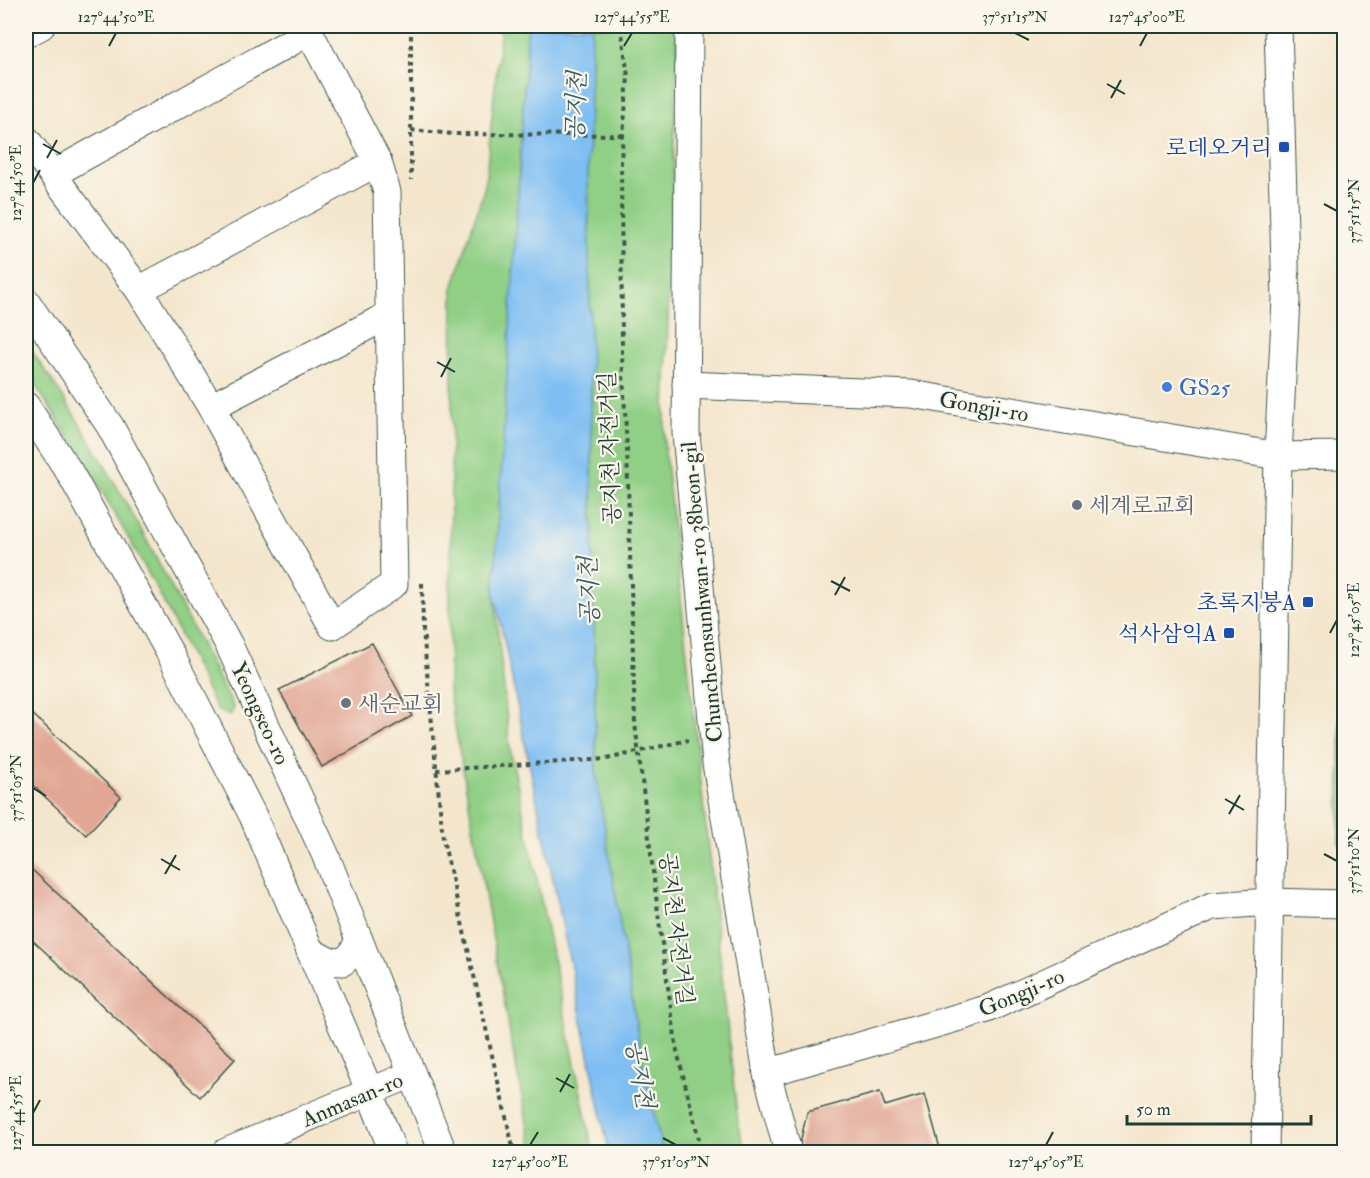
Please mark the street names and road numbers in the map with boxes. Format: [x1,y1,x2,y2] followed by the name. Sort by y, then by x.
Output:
[593,371,627,525] street label: 공지천 자전거길
[937,385,1031,429] street label: Gongji-ro
[675,440,729,744] street label: Chuncheonsunhwan-ro 38beon-gil
[224,657,296,769] street label: Yeongseo-ro
[653,851,699,1007] street label: 공지천 자전거길
[974,962,1068,1023] street label: Gongji-ro
[297,1066,407,1134] street label: Anmasan-ro

